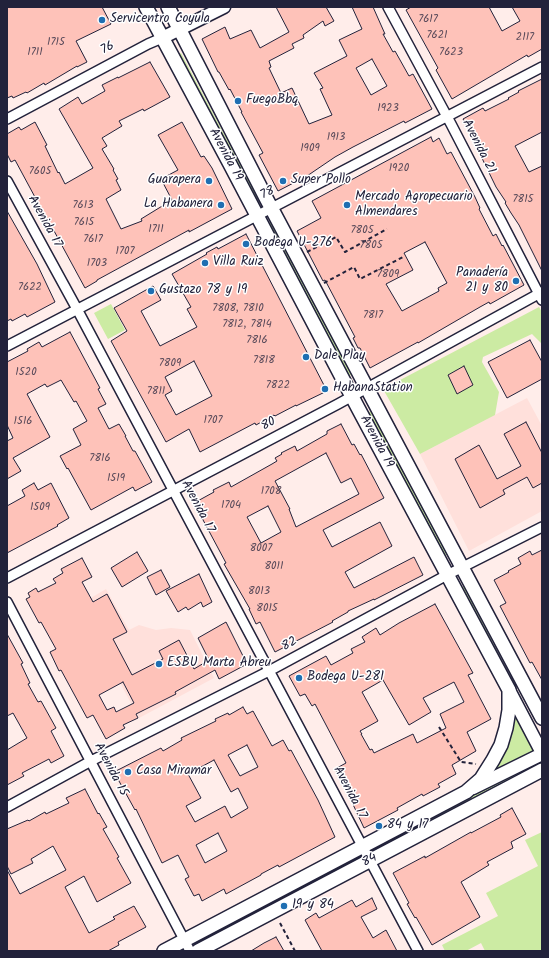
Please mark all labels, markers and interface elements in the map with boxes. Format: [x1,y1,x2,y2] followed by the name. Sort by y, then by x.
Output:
[110,12,210,28] place label: Servicentro Coyula
[418,13,438,27] house number: 7617
[97,15,107,25] marker: Servicentro Coyula
[426,29,448,43] house number: 7621
[516,31,534,45] house number: 2117
[47,36,65,50] house number: 1715
[99,39,117,59] street label: 76
[27,46,43,60] house number: 1711
[439,46,463,60] house number: 7623
[246,93,298,109] place label: FuegoBbq
[233,96,243,106] marker: FuegoBbq
[377,102,399,116] house number: 1923
[458,117,498,177] street label: Avenida 21
[205,126,245,184] street label: Avenida 19
[327,131,345,145] house number: 1913
[300,142,320,156] house number: 1909
[389,162,409,176] house number: 1920
[29,165,51,179] house number: 7605
[148,173,201,189] place label: Guarapera
[291,173,351,189] place label: Super Pollo
[204,176,214,186] marker: Guarapera
[278,176,288,186] marker: Super Pollo
[258,184,278,204] street label: 78
[355,190,473,221] place label: Mercado Agropecuario Almendares
[23,193,65,251] street label: Avenida 17
[512,193,534,207] house number: 7815
[144,197,213,213] place label: La Habanera
[73,199,93,213] house number: 7613
[216,200,226,210] marker: La Habanera
[342,200,352,210] marker: Mercado Agropecuario Almendares
[74,216,94,230] house number: 7615
[148,223,164,237] house number: 1711
[350,224,374,238] house number: 7805
[83,233,103,247] house number: 7617
[254,236,333,252] place label: Bodega U-276
[241,239,251,249] marker: Bodega U-276
[359,239,383,253] house number: 7805
[115,245,135,259] house number: 1707
[213,255,263,271] place label: Villa Ruiz
[87,257,107,271] house number: 1703
[200,258,210,268] marker: Villa Ruiz
[456,266,508,297] place label: Panadería 21 y 80
[377,268,399,282] house number: 7809
[511,276,521,286] marker: Panadería 21 y 80
[18,281,42,295] house number: 7622
[159,283,247,299] place label: Gustazo 78 y 19
[146,286,156,296] marker: Gustazo 78 y 19
[212,302,264,316] house number: 7808, 7810
[363,309,383,323] house number: 7817
[222,318,272,332] house number: 7812, 7814
[246,334,268,348] house number: 7816
[314,349,365,365] place label: Dale Play
[301,352,311,362] marker: Dale Play
[253,354,275,368] house number: 7818
[159,357,181,371] house number: 7809
[15,366,37,380] house number: 1520
[266,379,290,393] house number: 7822
[333,381,413,397] place label: HabanaStation
[320,384,330,394] marker: HabanaStation
[147,385,165,399] house number: 7811
[356,413,396,471] street label: Avenida 19
[203,414,223,428] house number: 1707
[14,415,32,429] house number: 1516
[259,415,279,435] street label: 80
[89,452,111,466] house number: 7816
[107,472,125,486] house number: 1519
[177,478,217,536] street label: Avenida 17
[261,485,281,499] house number: 1708
[221,499,241,513] house number: 1704
[30,501,50,515] house number: 1509
[250,542,272,556] house number: 8007
[264,560,284,574] house number: 8011
[248,585,270,599] house number: 8013
[256,602,278,616] house number: 8015
[279,634,301,656] street label: 82
[167,656,271,672] place label: ESBU Marta Abreu
[154,659,164,669] marker: ESBU Marta Abreu
[307,670,384,686] place label: Bodega U-281
[294,673,304,683] marker: Bodega U-281
[89,741,131,799] street label: Avenida 15
[136,764,211,780] place label: Casa Miramar
[329,764,369,822] street label: Avenida 17
[123,767,133,777] marker: Casa Miramar
[387,818,429,834] place label: 84 y 17
[374,821,384,831] marker: 84 y 17
[360,851,380,871] street label: 84
[292,898,334,914] place label: 19 y 84
[279,901,289,911] marker: 19 y 84

